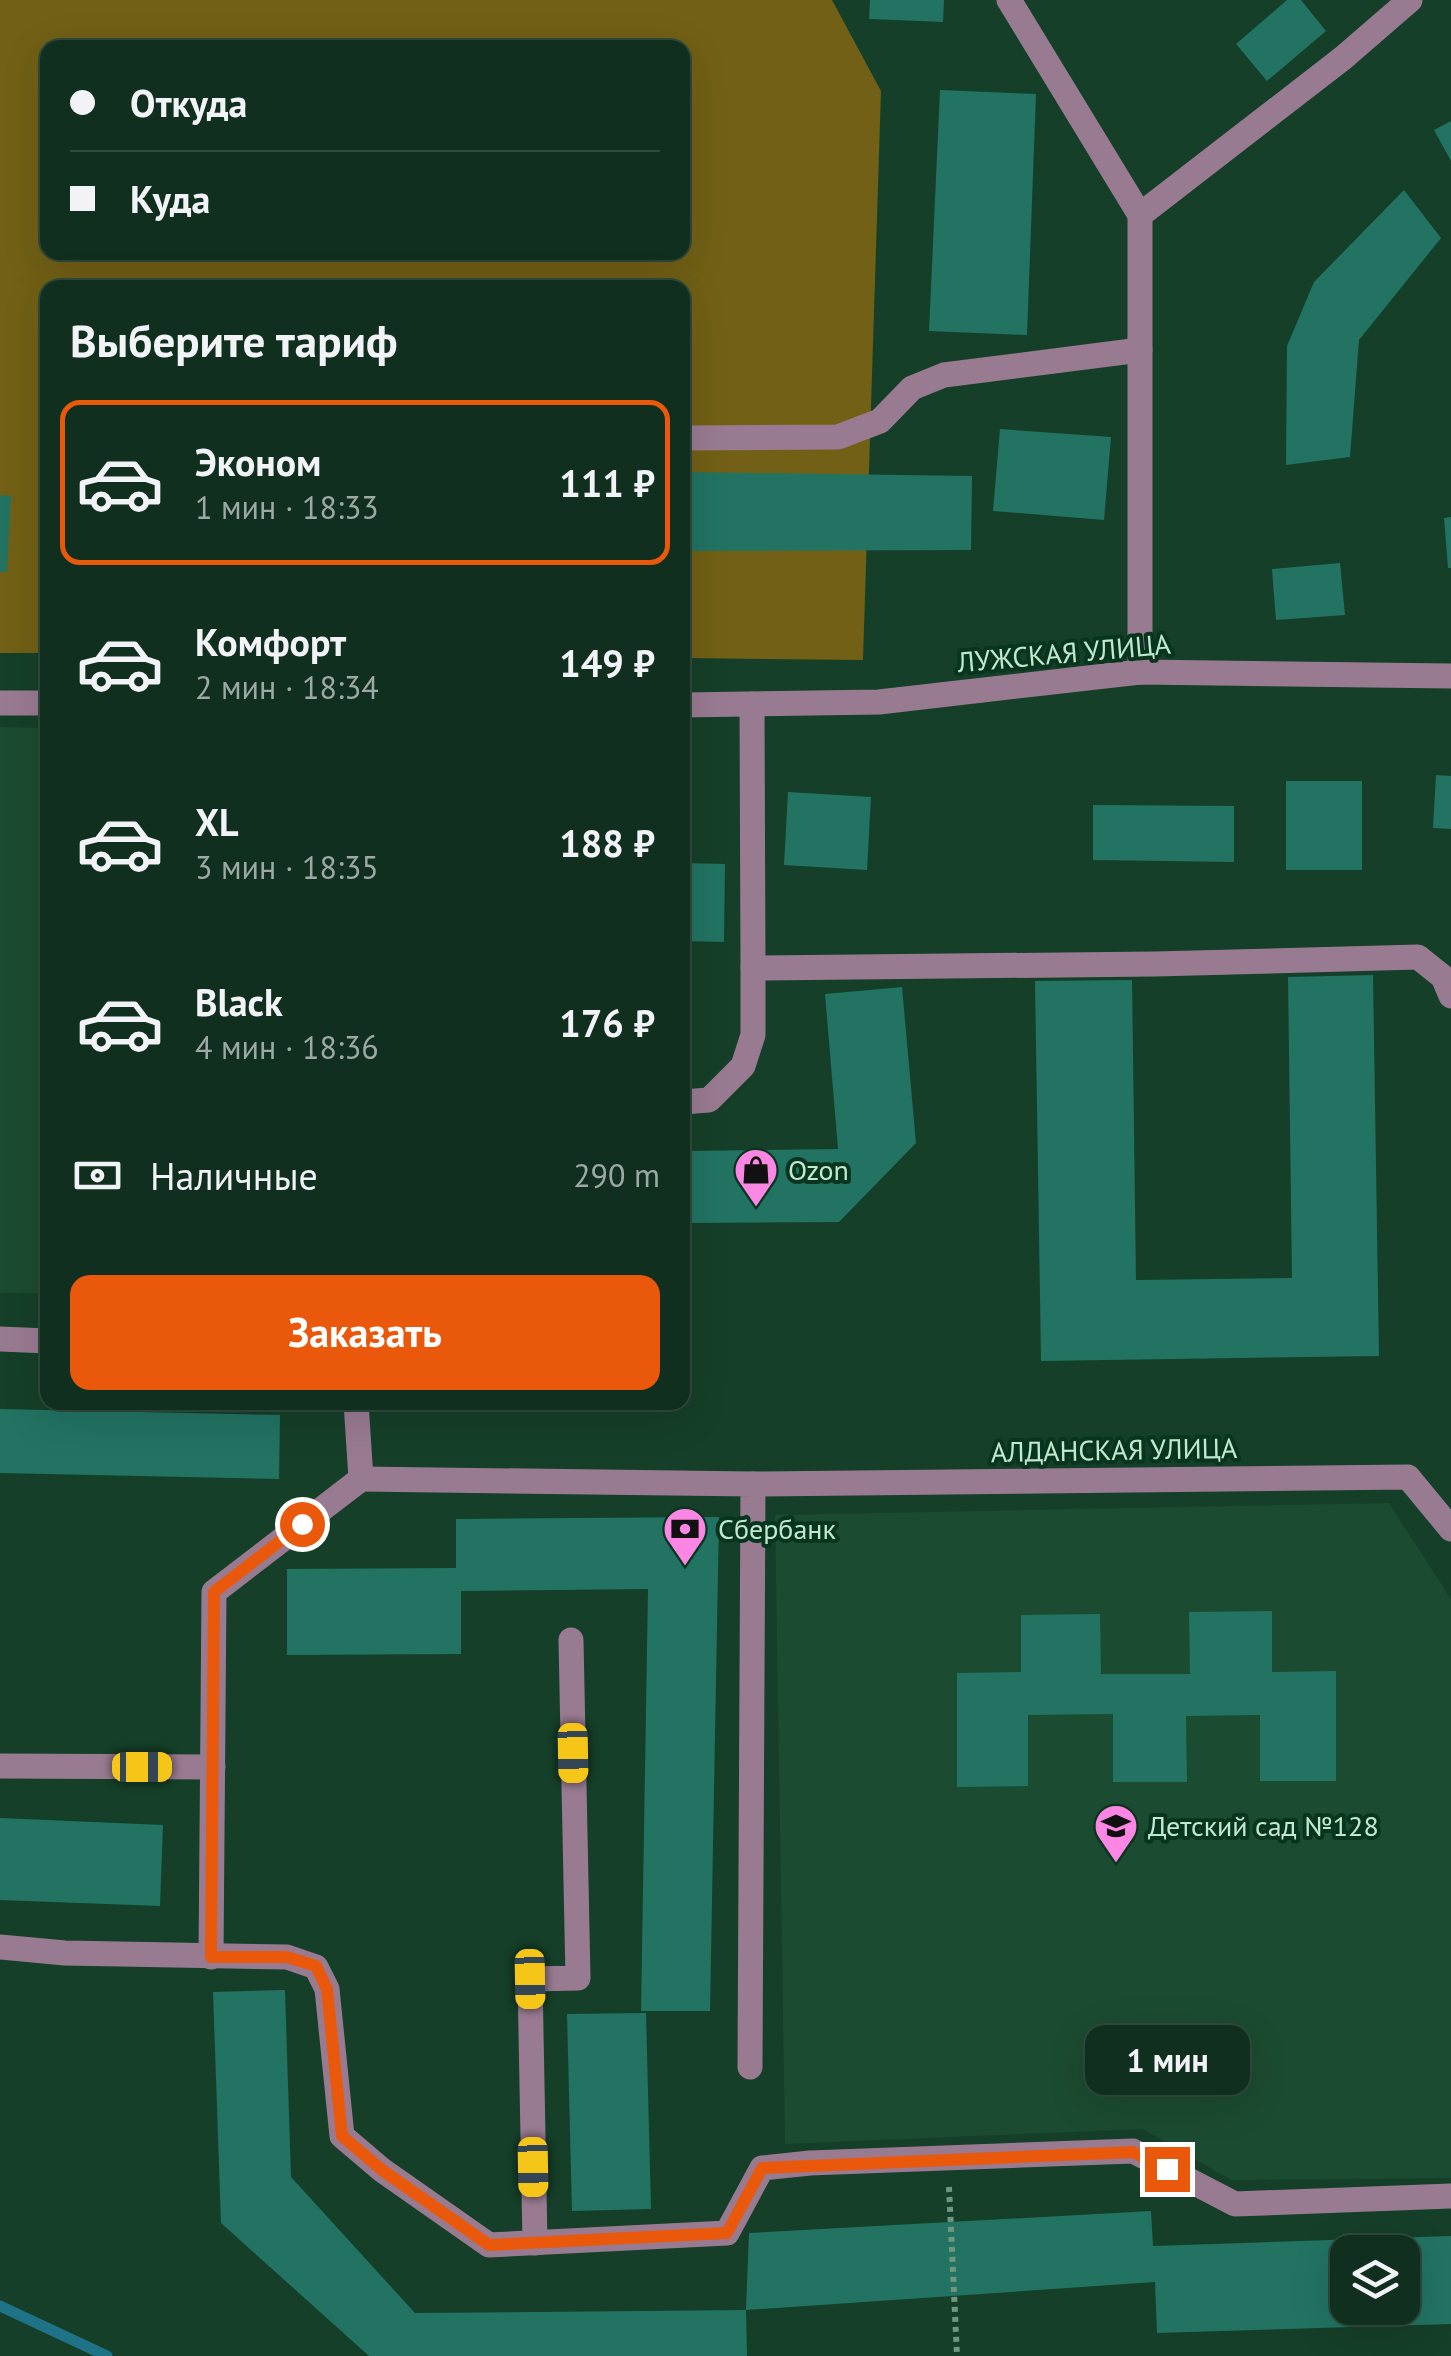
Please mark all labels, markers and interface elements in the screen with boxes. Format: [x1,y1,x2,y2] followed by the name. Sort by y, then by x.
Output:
[130,78,247,127] text: Откуда
[130,174,210,223] text: Куда
[70,311,397,369] text: Выберите тариф
[195,437,321,486] text: Эконом
[75,438,165,528] icon: car
[559,458,655,507] text: 111 ₽
[195,486,379,528] text: 1 мин · 18:33
[195,617,346,666] text: Комфорт
[75,618,165,708] icon: car
[955,625,1173,680] street label: ЛУЖСКАЯ УЛИЦА
[559,638,655,687] text: 149 ₽
[195,666,379,708] text: 2 мин · 18:34
[195,797,239,846] text: XL
[75,798,165,888] icon: car
[559,818,655,867] text: 188 ₽
[195,846,379,888] text: 3 мин · 18:35
[195,977,283,1026] text: Black
[75,978,165,1068] icon: car
[559,998,655,1047] text: 176 ₽
[195,1026,379,1068] text: 4 мин · 18:36
[733,1147,779,1208] shop icon: Ozon
[70,1148,125,1203] icon: cash
[150,1151,318,1200] text: Наличные
[788,1151,849,1188] place label: Ozon
[573,1154,660,1196] text: 290 m
[70,1275,660,1390] button: Заказать
[990,1429,1238,1470] street label: АЛДАНСКАЯ УЛИЦА
[280,1502,325,1547] route start
[662,1506,708,1567] bank icon: Сбербанк
[718,1510,836,1547] place label: Сбербанк
[557,1723,589,1783] car
[112,1752,172,1782] car
[1093,1803,1139,1864] school or university icon: Детский сад №128
[1148,1807,1379,1844] place label: Детский сад №128
[514,1949,546,2009] car
[1084,2024,1250,2094] callout: 1 мин
[1126,2039,1209,2081] text: 1 мин
[517,2137,549,2197] car
[1145,2147,1190,2192] route end
[1330,2235,1420,2325] map controls
[1330,2235,1420,2325] button: layers

